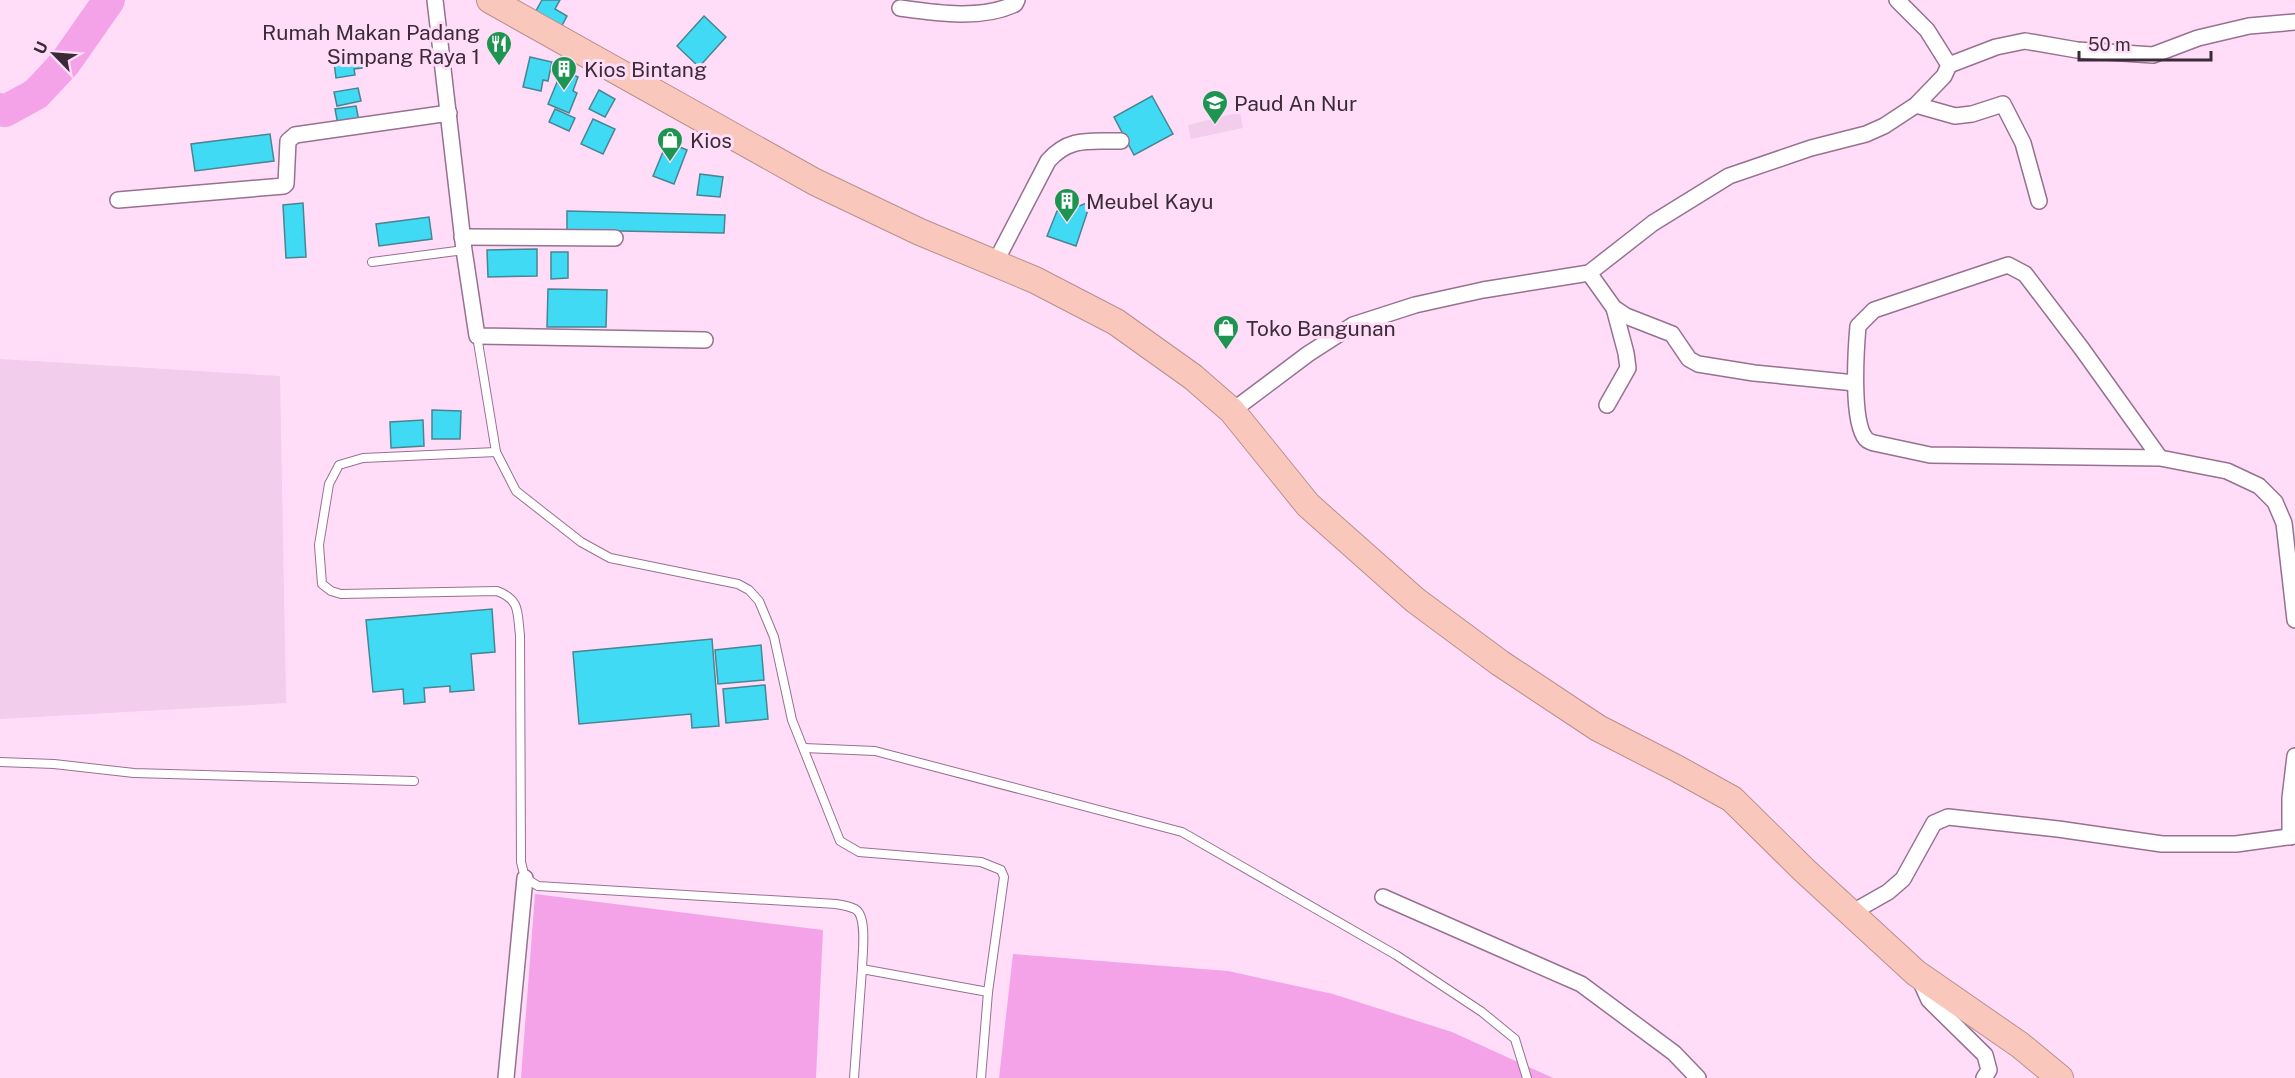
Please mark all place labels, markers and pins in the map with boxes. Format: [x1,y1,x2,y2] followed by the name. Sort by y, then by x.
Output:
[262,20,480,69] place label: Rumah Makan Padang Simpang Raya 1
[484,29,514,67] restaurant icon: Rumah Makan Padang Simpang Raya 1
[549,54,579,92] building icon: Kios Bintang
[584,57,707,82] place label: Kios Bintang
[1200,88,1230,126] school or university icon: Paud An Nur
[1234,91,1357,116] place label: Paud An Nur
[655,125,685,163] shop icon: Kios
[690,128,732,153] place label: Kios
[1052,186,1082,224] building icon: Meubel Kayu
[1086,189,1213,214] place label: Meubel Kayu
[1211,313,1241,351] shop icon: Toko Bangunan
[1246,316,1396,341] place label: Toko Bangunan

